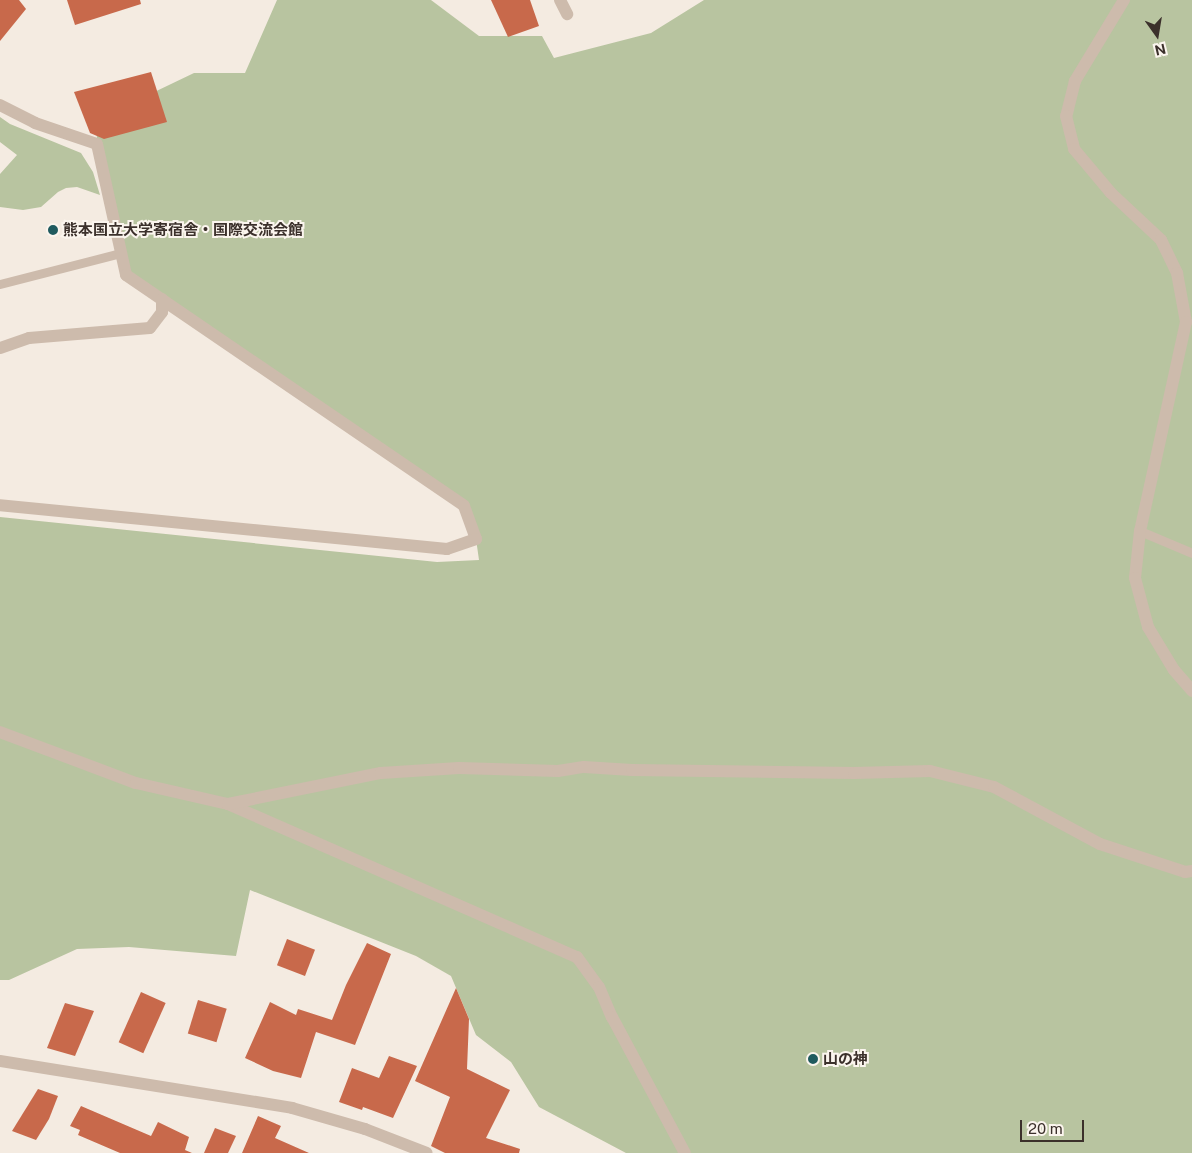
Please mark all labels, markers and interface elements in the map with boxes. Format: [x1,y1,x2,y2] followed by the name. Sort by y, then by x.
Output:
[1132,10,1182,60] north arrow
[1153,41,1168,59] text: N
[63,221,303,239] place label: 熊本国立大学寄宿舎・国際交流会館
[47,224,59,236] marker: 熊本国立大学寄宿舎・国際交流会館
[823,1050,868,1068] place label: 山の神
[807,1053,819,1065] marker: 山の神
[1022,1110,1086,1142] scale bar
[1028,1120,1063,1137] text: 20 m

